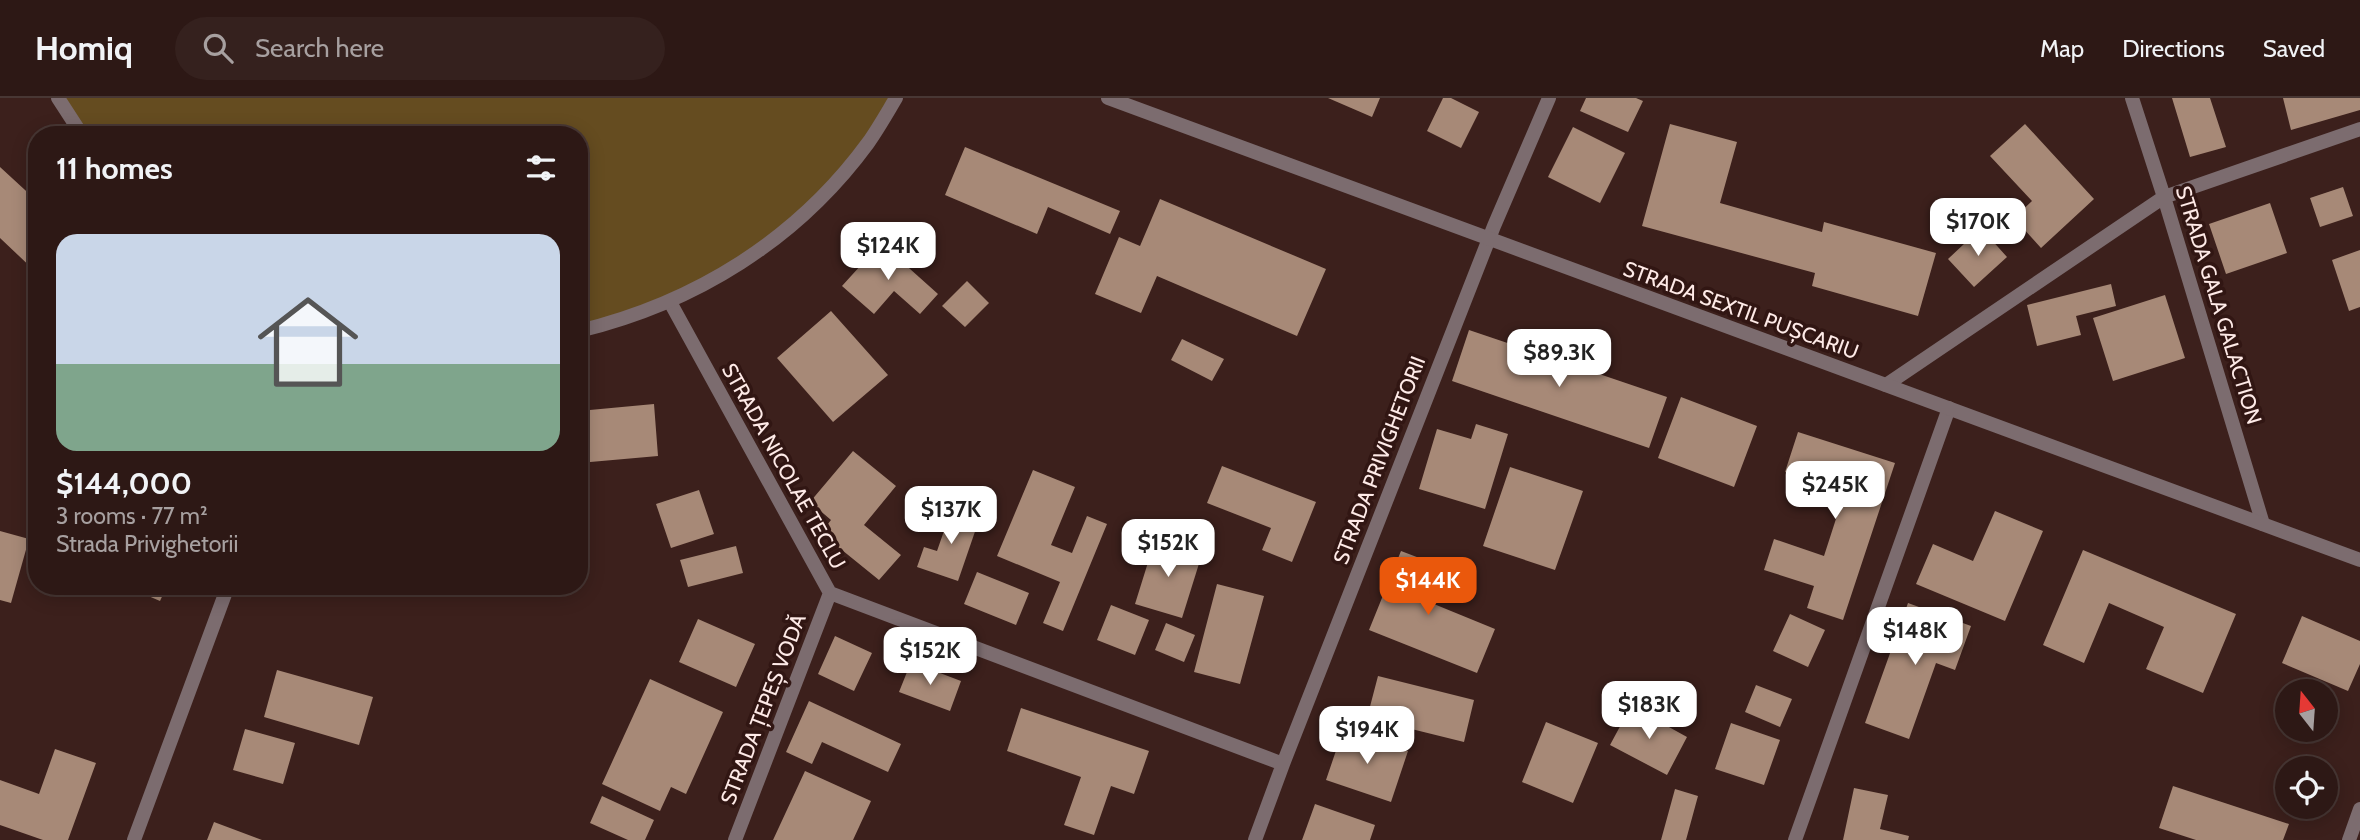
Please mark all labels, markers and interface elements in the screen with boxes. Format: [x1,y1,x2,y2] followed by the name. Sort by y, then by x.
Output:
[175,17,665,80] search box
[35,28,133,68] text: Homiq
[199,29,237,67] icon: search
[255,32,384,64] text: Search here
[2040,34,2084,63] text: Map
[2122,34,2225,63] text: Directions
[2263,34,2325,63] text: Saved
[522,149,560,187] icon: filters
[56,150,173,187] text: 11 homes
[2171,183,2267,427] street label: STRADA GALA GALACTION
[1929,198,2027,258] pin: $170K
[1946,207,2010,235] text: $170K
[839,222,937,282] pin: $124K
[857,231,919,259] text: $124K
[1619,256,1862,366] street label: STRADA SEXTIL PUȘCARIU
[245,279,371,405] icon: home
[1502,330,1616,389] pin: $89.3K
[1523,338,1595,366] text: $89.3K
[1328,352,1430,568] street label: STRADA PRIVIGHETORII
[717,359,851,573] street label: STRADA NICOLAE TECLU
[1786,462,1884,521] pin: $245K
[56,465,192,502] text: $144,000
[1802,470,1868,498] text: $245K
[902,486,1000,546] pin: $137K
[921,495,981,523] text: $137K
[56,502,208,530] text: 3 rooms · 77 m²
[1119,519,1217,579] pin: $152K
[1138,528,1198,556] text: $152K
[56,530,238,558] text: Strada Privighetorii
[1379,558,1477,617] pin: $144K
[1396,566,1460,594] text: $144K
[1866,608,1964,667] pin: $148K
[715,610,813,808] street label: STRADA ȚEPEȘ VODĂ
[1883,616,1947,644] text: $148K
[881,628,979,687] pin: $152K
[900,636,960,664] text: $152K
[2275,679,2338,742] north arrow
[2275,679,2338,819] map controls
[1600,682,1698,741] pin: $183K
[1618,690,1680,718] text: $183K
[1318,706,1416,766] pin: $194K
[1335,715,1399,743] text: $194K
[2275,756,2338,819] button: locate

